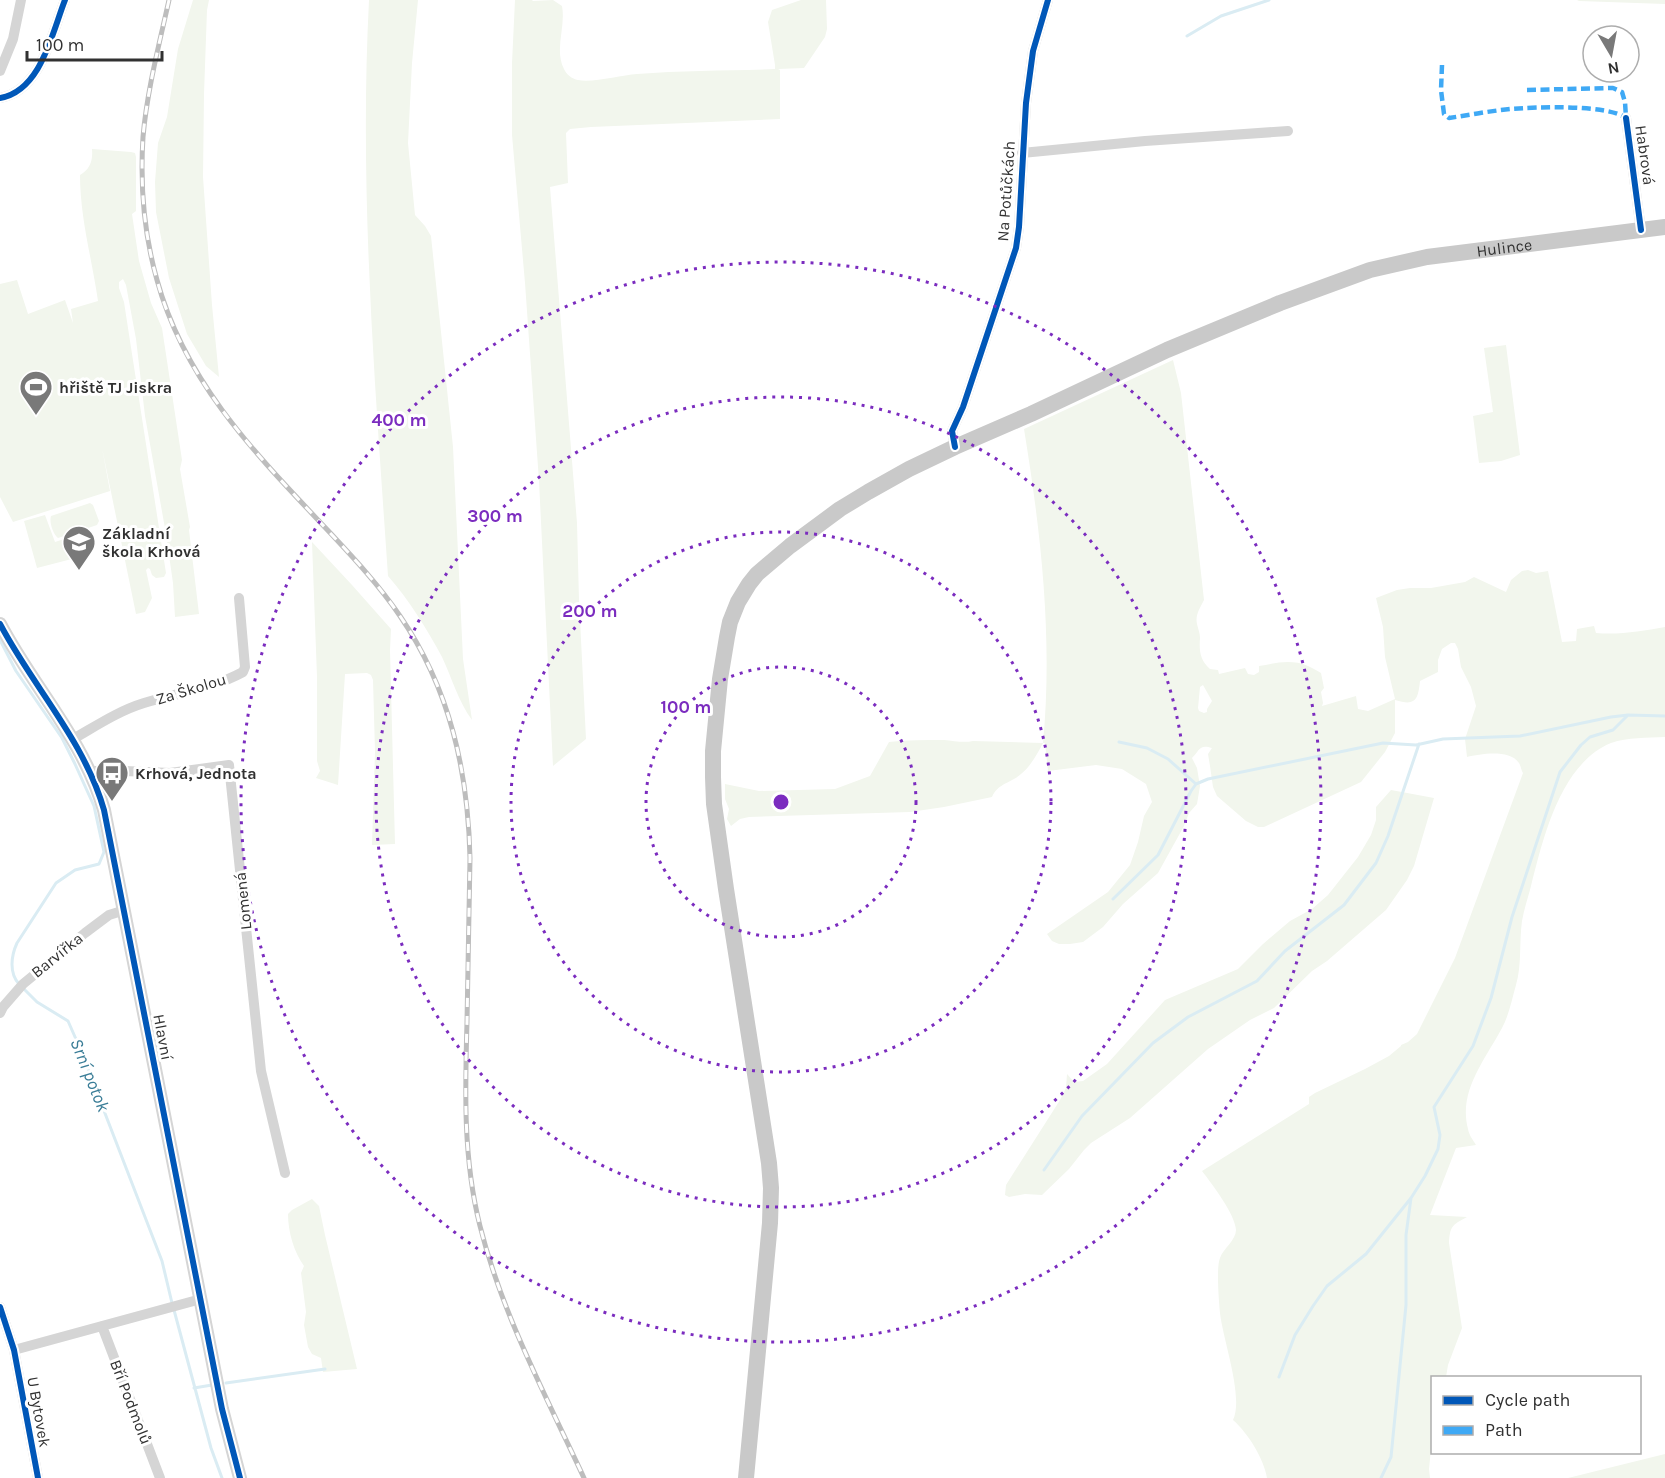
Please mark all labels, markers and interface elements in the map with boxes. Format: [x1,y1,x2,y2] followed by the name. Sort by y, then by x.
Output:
[27,24,162,62] scale bar
[1581,24,1641,84] north arrow
[36,34,84,56] text: 100 m
[1606,58,1621,79] text: N
[1631,124,1659,186] street label: Habrová
[993,140,1019,242] street label: Na Potůčkách
[1475,234,1533,260] street label: Hulince
[18,369,54,416] sports icon: hřiště TJ Jiskra
[59,378,172,397] place label: hřiště TJ Jiskra
[371,409,427,431] text: 400 m
[467,505,523,527] text: 300 m
[61,524,97,571] school or university icon: Základní škola Krhová
[102,524,201,561] place label: Základní škola Krhová
[562,600,618,622] text: 200 m
[154,669,228,709] street label: Za Školou
[661,696,711,718] text: 100 m
[94,755,130,802] bus stop icon: Krhová, Jednota
[135,764,257,783] place label: Krhová, Jednota
[771,792,791,812] centre of rings
[231,871,255,931] street label: Lomená
[27,928,87,982] street label: Barvířka
[149,1012,177,1062] street label: Hlavní
[65,1035,115,1116] water label: Srní potok
[106,1357,156,1447] street label: Bří Podmolů
[23,1375,55,1449] street label: U Bytovek
[1431,1376,1641,1454] legend
[1485,1389,1570,1411] text: Cycle path
[1485,1419,1523,1441] text: Path

